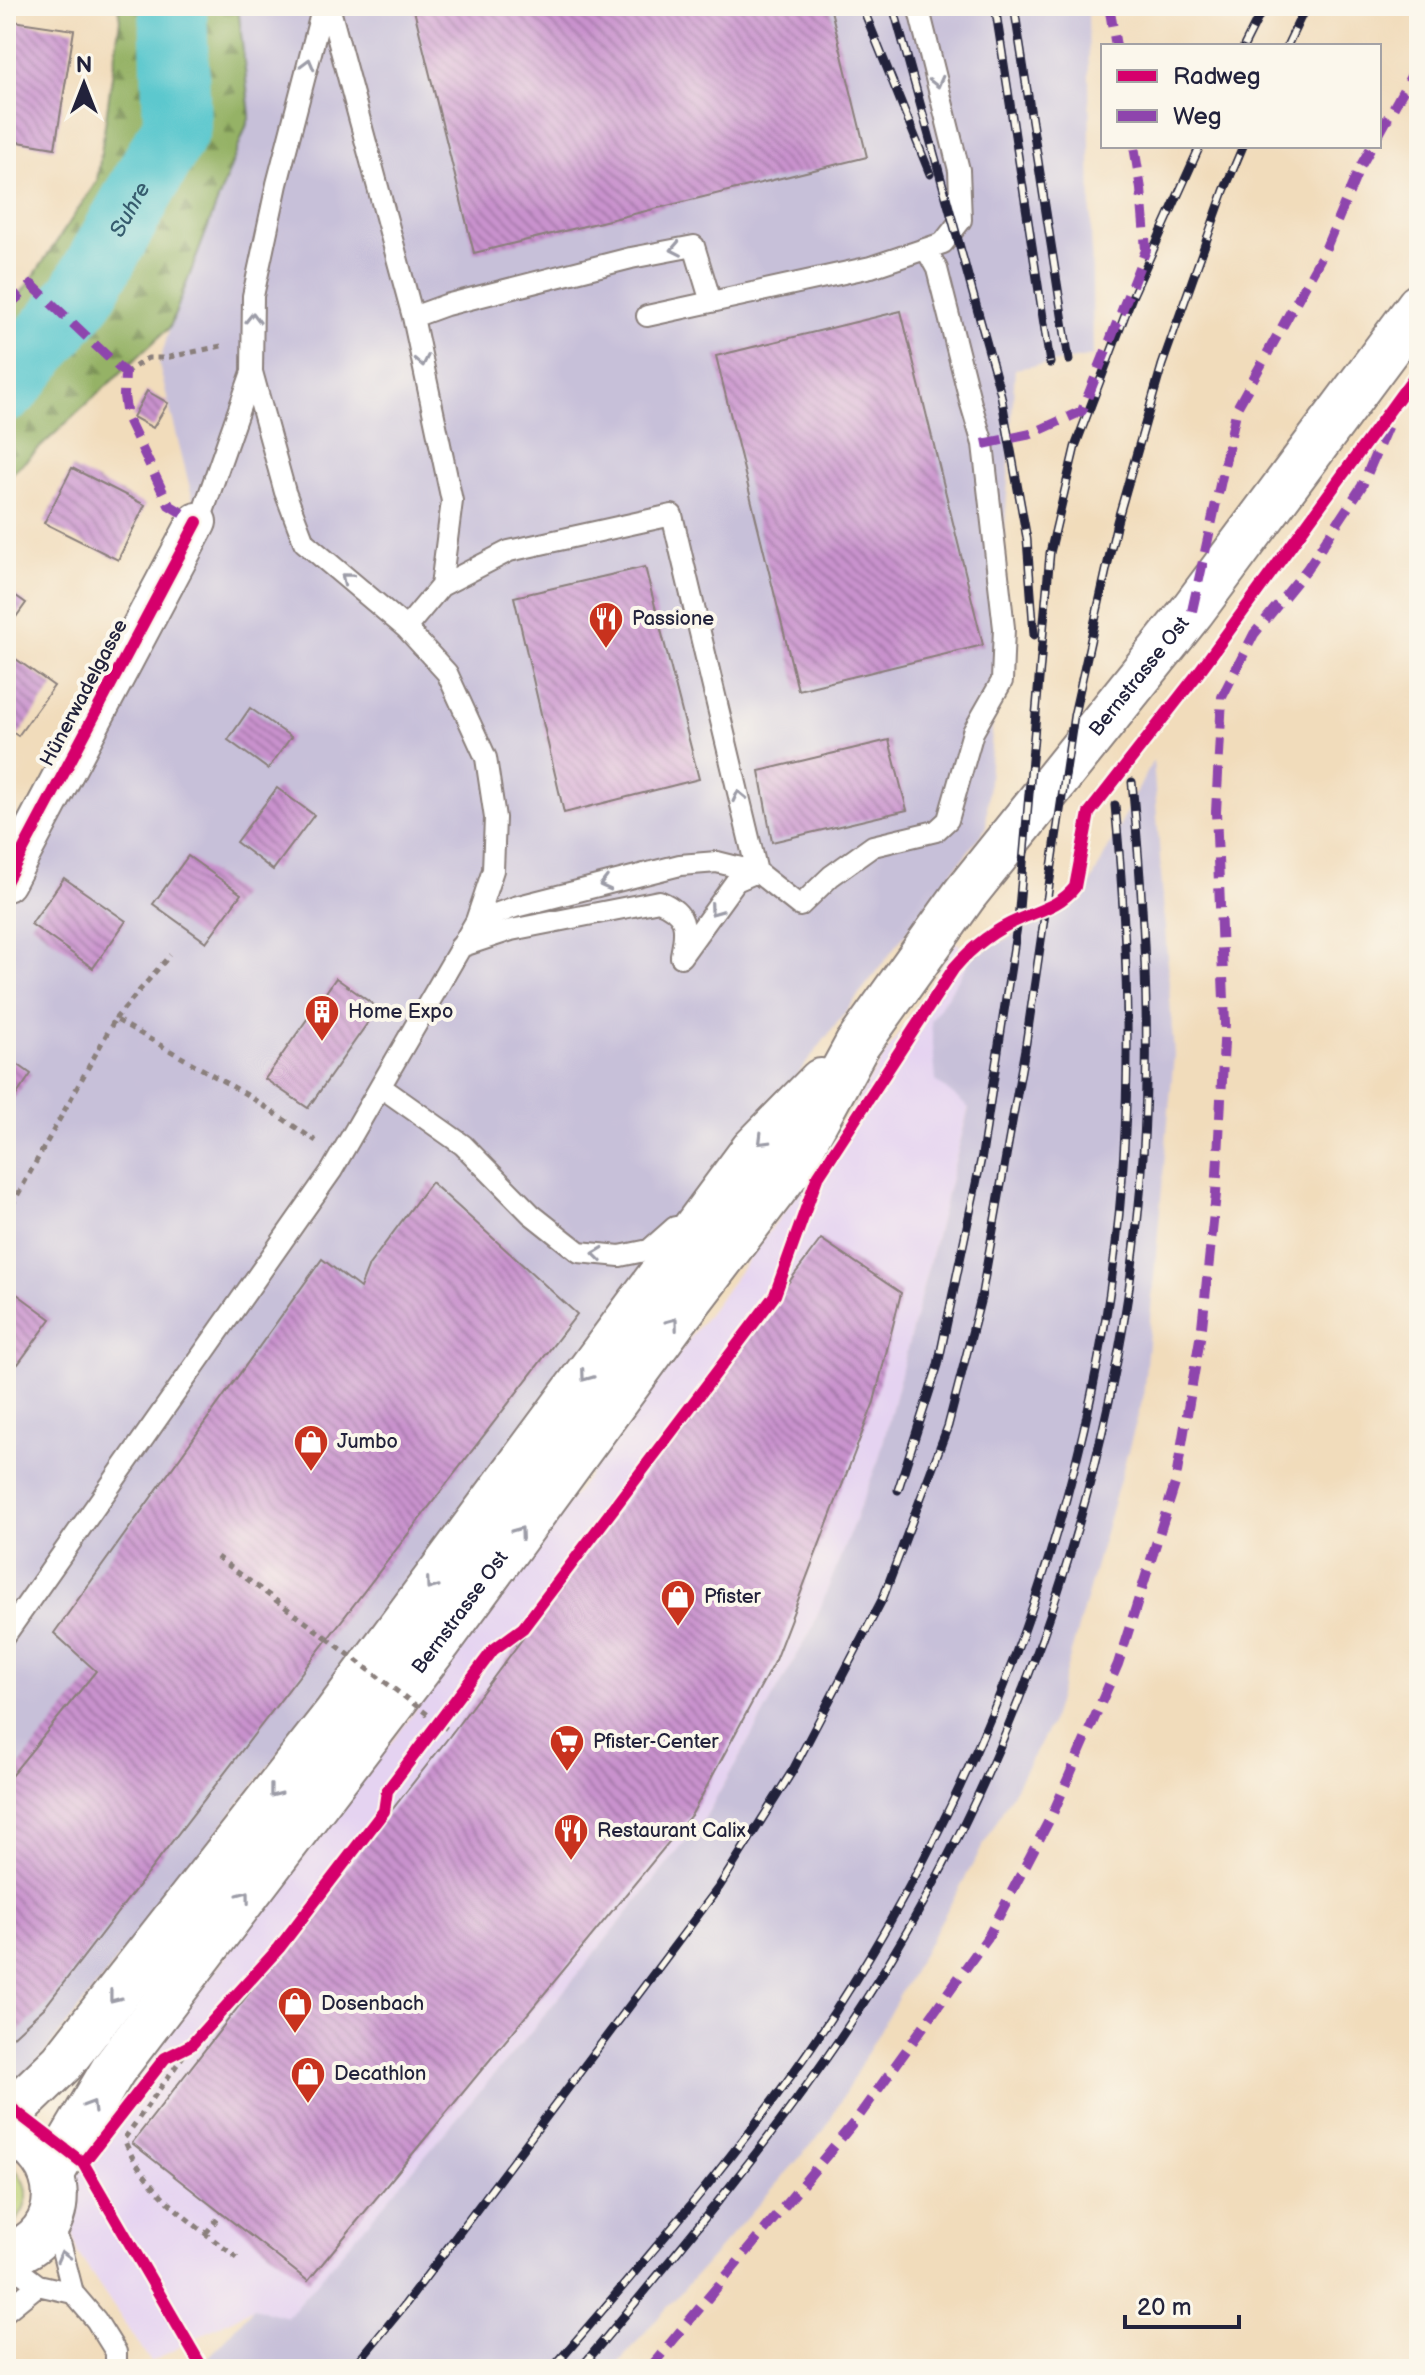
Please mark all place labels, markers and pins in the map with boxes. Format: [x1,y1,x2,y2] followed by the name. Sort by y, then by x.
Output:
[587,600,625,650] restaurant icon: Passione
[632,607,714,631] place label: Passione
[303,993,341,1043] building icon: Home Expo
[348,1000,453,1024] place label: Home Expo
[292,1423,330,1473] shop icon: Jumbo
[337,1430,398,1454] place label: Jumbo
[659,1578,697,1628] shop icon: Pfister
[704,1585,762,1609] place label: Pfister
[548,1723,586,1773] supermarket icon: Pfister-Center
[593,1730,719,1754] place label: Pfister-Center
[552,1812,590,1862] restaurant icon: Restaurant Calix
[597,1819,747,1843] place label: Restaurant Calix
[276,1985,314,2035] shop icon: Dosenbach
[321,1992,424,2016] place label: Dosenbach
[289,2055,327,2105] shop icon: Decathlon
[334,2062,426,2086] place label: Decathlon

